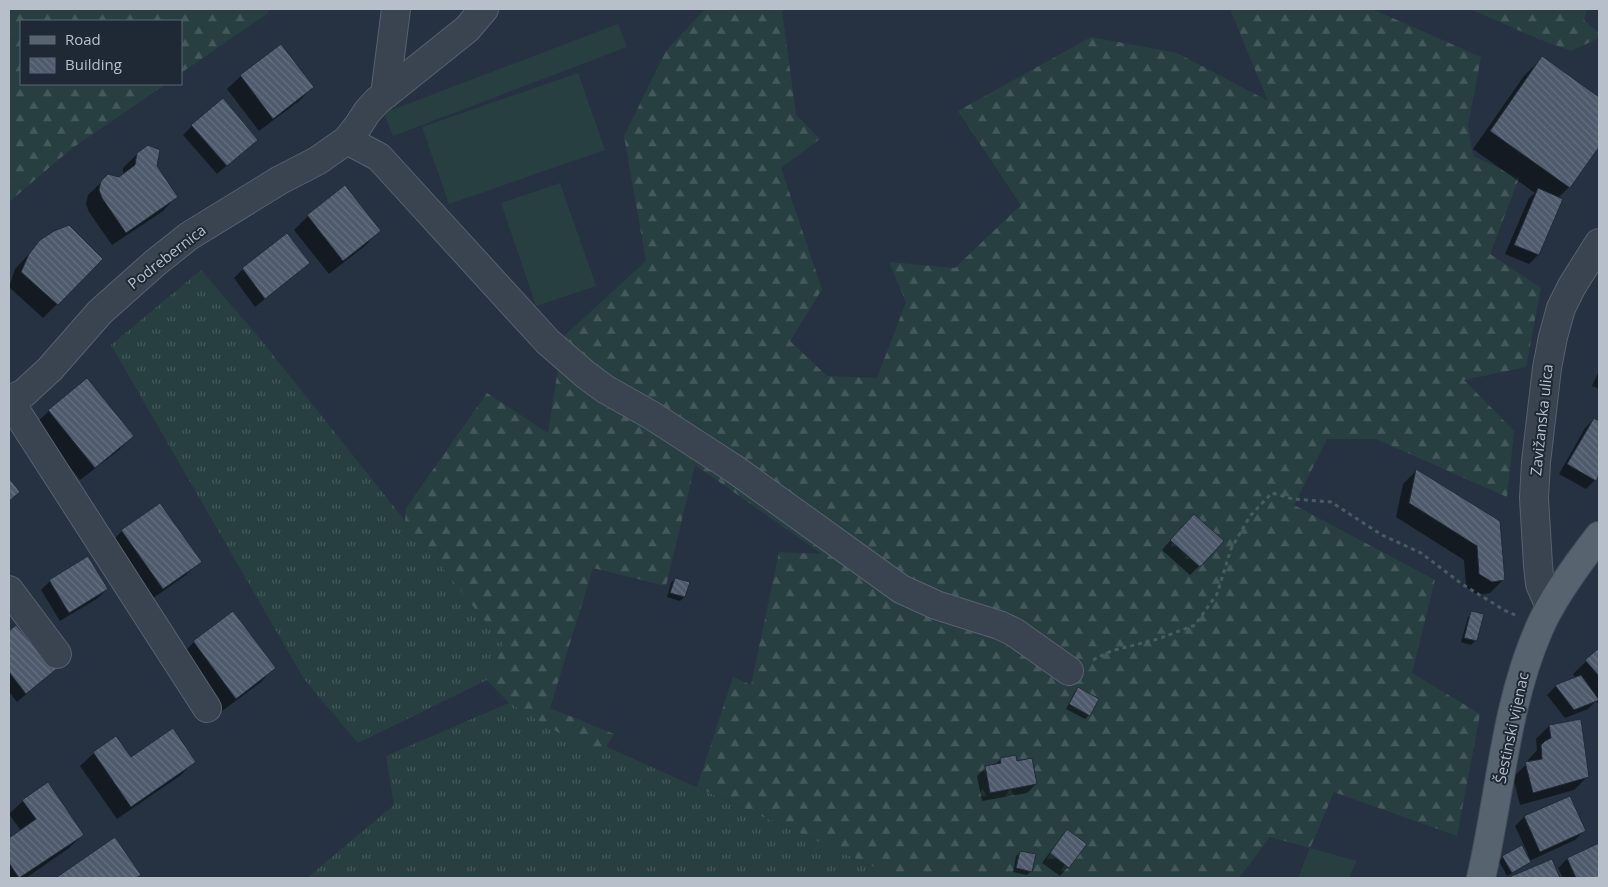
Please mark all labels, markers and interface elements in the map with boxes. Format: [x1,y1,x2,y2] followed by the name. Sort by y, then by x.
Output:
[20,20,182,85] legend
[65,29,101,49] text: Road
[65,54,122,74] text: Building
[123,219,210,293] street label: Podrebernica
[1525,363,1557,477] street label: Zavižanska ulica
[1489,670,1533,785] street label: Šestinski vijenac

